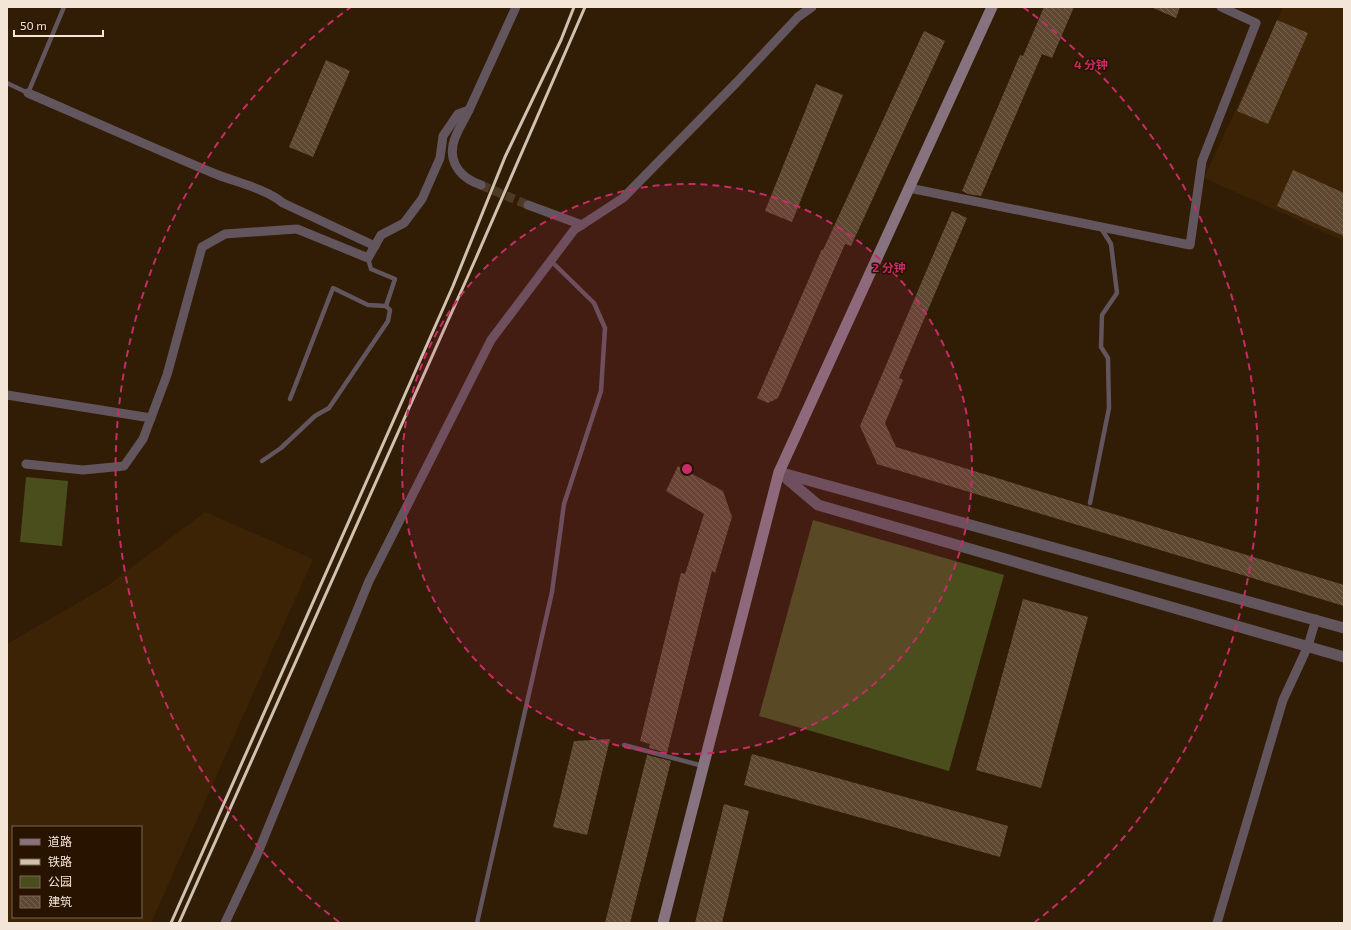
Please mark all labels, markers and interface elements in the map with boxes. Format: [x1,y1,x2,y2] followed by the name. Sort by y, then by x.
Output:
[14,12,103,38] scale bar
[20,18,47,32] text: 50 m
[1074,57,1108,71] text: 4 分钟
[872,260,906,274] text: 2 分钟
[680,462,694,476] centre of rings
[12,826,142,918] legend
[48,834,72,848] text: 道路
[48,854,72,868] text: 铁路
[48,874,72,888] text: 公园
[48,894,72,908] text: 建筑

